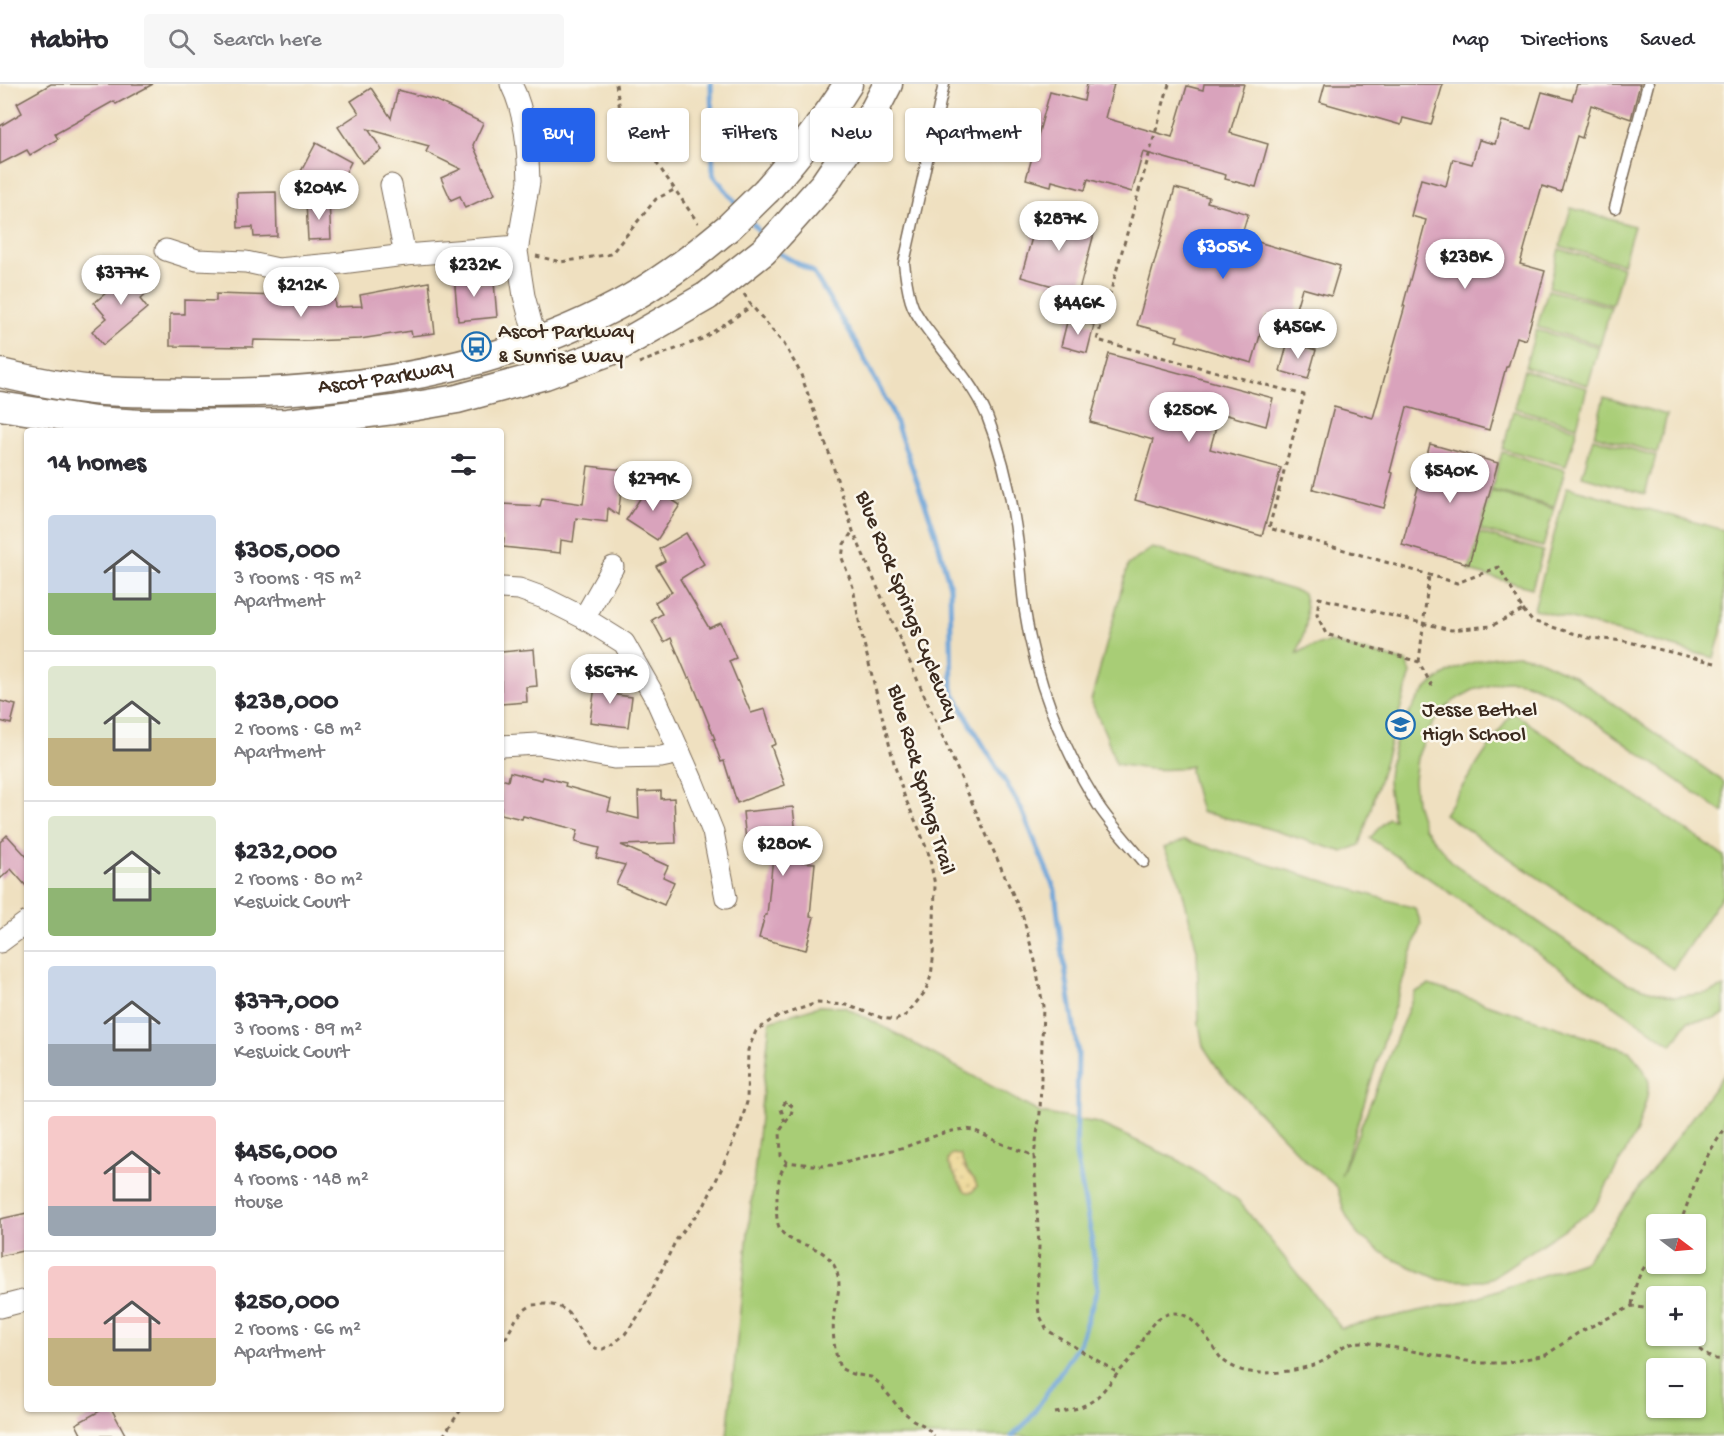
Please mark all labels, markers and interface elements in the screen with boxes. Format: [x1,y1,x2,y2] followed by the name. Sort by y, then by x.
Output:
[144,14,564,68] search box
[30,25,108,58] text: Habito
[165,25,198,58] icon: search
[213,28,322,54] text: Search here
[1452,29,1489,54] text: Map
[1522,29,1607,54] text: Directions
[1640,29,1694,54] text: Saved
[522,108,595,162] chip: Buy
[607,108,689,162] chip: Rent
[701,108,798,162] chip: Filters
[810,108,893,162] chip: New
[905,108,1041,162] chip: Apartment
[277,170,361,221] pin: $204K
[294,178,344,201] text: $204K
[1017,201,1101,252] pin: $287K
[1033,209,1085,232] text: $287K
[1181,229,1265,280] pin: $305K
[1197,237,1249,260] text: $305K
[1423,239,1507,290] pin: $238K
[432,247,516,298] pin: $232K
[1439,247,1491,270] text: $238K
[79,255,163,306] pin: $377K
[449,255,499,278] text: $232K
[95,263,147,286] text: $377K
[259,267,343,318] pin: $212K
[277,275,325,298] text: $212K
[1036,285,1120,336] pin: $446K
[1053,293,1103,316] text: $446K
[1256,309,1340,360] pin: $456K
[1273,317,1323,340] text: $456K
[498,320,634,371] place label: Ascot Parkway & Sunrise Way
[461,330,493,362] bus stop icon: Ascot Parkway & Sunrise Way
[317,354,456,401] street label: Ascot Parkway
[1147,392,1231,443] pin: $250K
[1163,400,1215,423] text: $250K
[447,448,480,481] icon: filters
[48,449,146,480] text: 14 homes
[1408,453,1492,504] pin: $540K
[611,461,695,512] pin: $279K
[1424,461,1476,484] text: $540K
[628,469,678,492] text: $279K
[848,487,964,725] street label: Blue Rock Springs Cycleway
[234,537,340,568] text: $305,000
[96,539,168,611] icon: home
[234,568,362,591] text: 3 rooms · 95 m²
[234,591,324,614] text: Apartment
[568,654,652,705] pin: $567K
[584,662,636,685] text: $567K
[880,681,960,878] street label: Blue Rock Springs Trail
[234,688,339,719] text: $238,000
[96,690,168,762] icon: home
[1422,698,1538,749] place label: Jesse Bethel High School
[1385,708,1417,740] school or university icon: Jesse Bethel High School
[234,719,362,742] text: 2 rooms · 68 m²
[234,742,324,765] text: Apartment
[741,826,825,877] pin: $280K
[757,834,809,857] text: $280K
[234,838,337,869] text: $232,000
[96,840,168,912] icon: home
[234,869,363,892] text: 2 rooms · 80 m²
[234,892,349,915] text: Keswick Court
[234,988,339,1019] text: $377,000
[96,990,168,1062] icon: home
[234,1019,362,1042] text: 3 rooms · 89 m²
[234,1042,349,1065] text: Keswick Court
[234,1138,337,1169] text: $456,000
[96,1140,168,1212] icon: home
[234,1169,369,1192] text: 4 rooms · 148 m²
[234,1192,283,1215] text: House
[1646,1214,1706,1274] north arrow
[1646,1214,1706,1418] map controls
[1646,1286,1706,1346] button: +
[234,1288,339,1319] text: $250,000
[96,1290,168,1362] icon: home
[234,1319,361,1342] text: 2 rooms · 66 m²
[234,1342,324,1365] text: Apartment
[1646,1358,1706,1418] button: −

